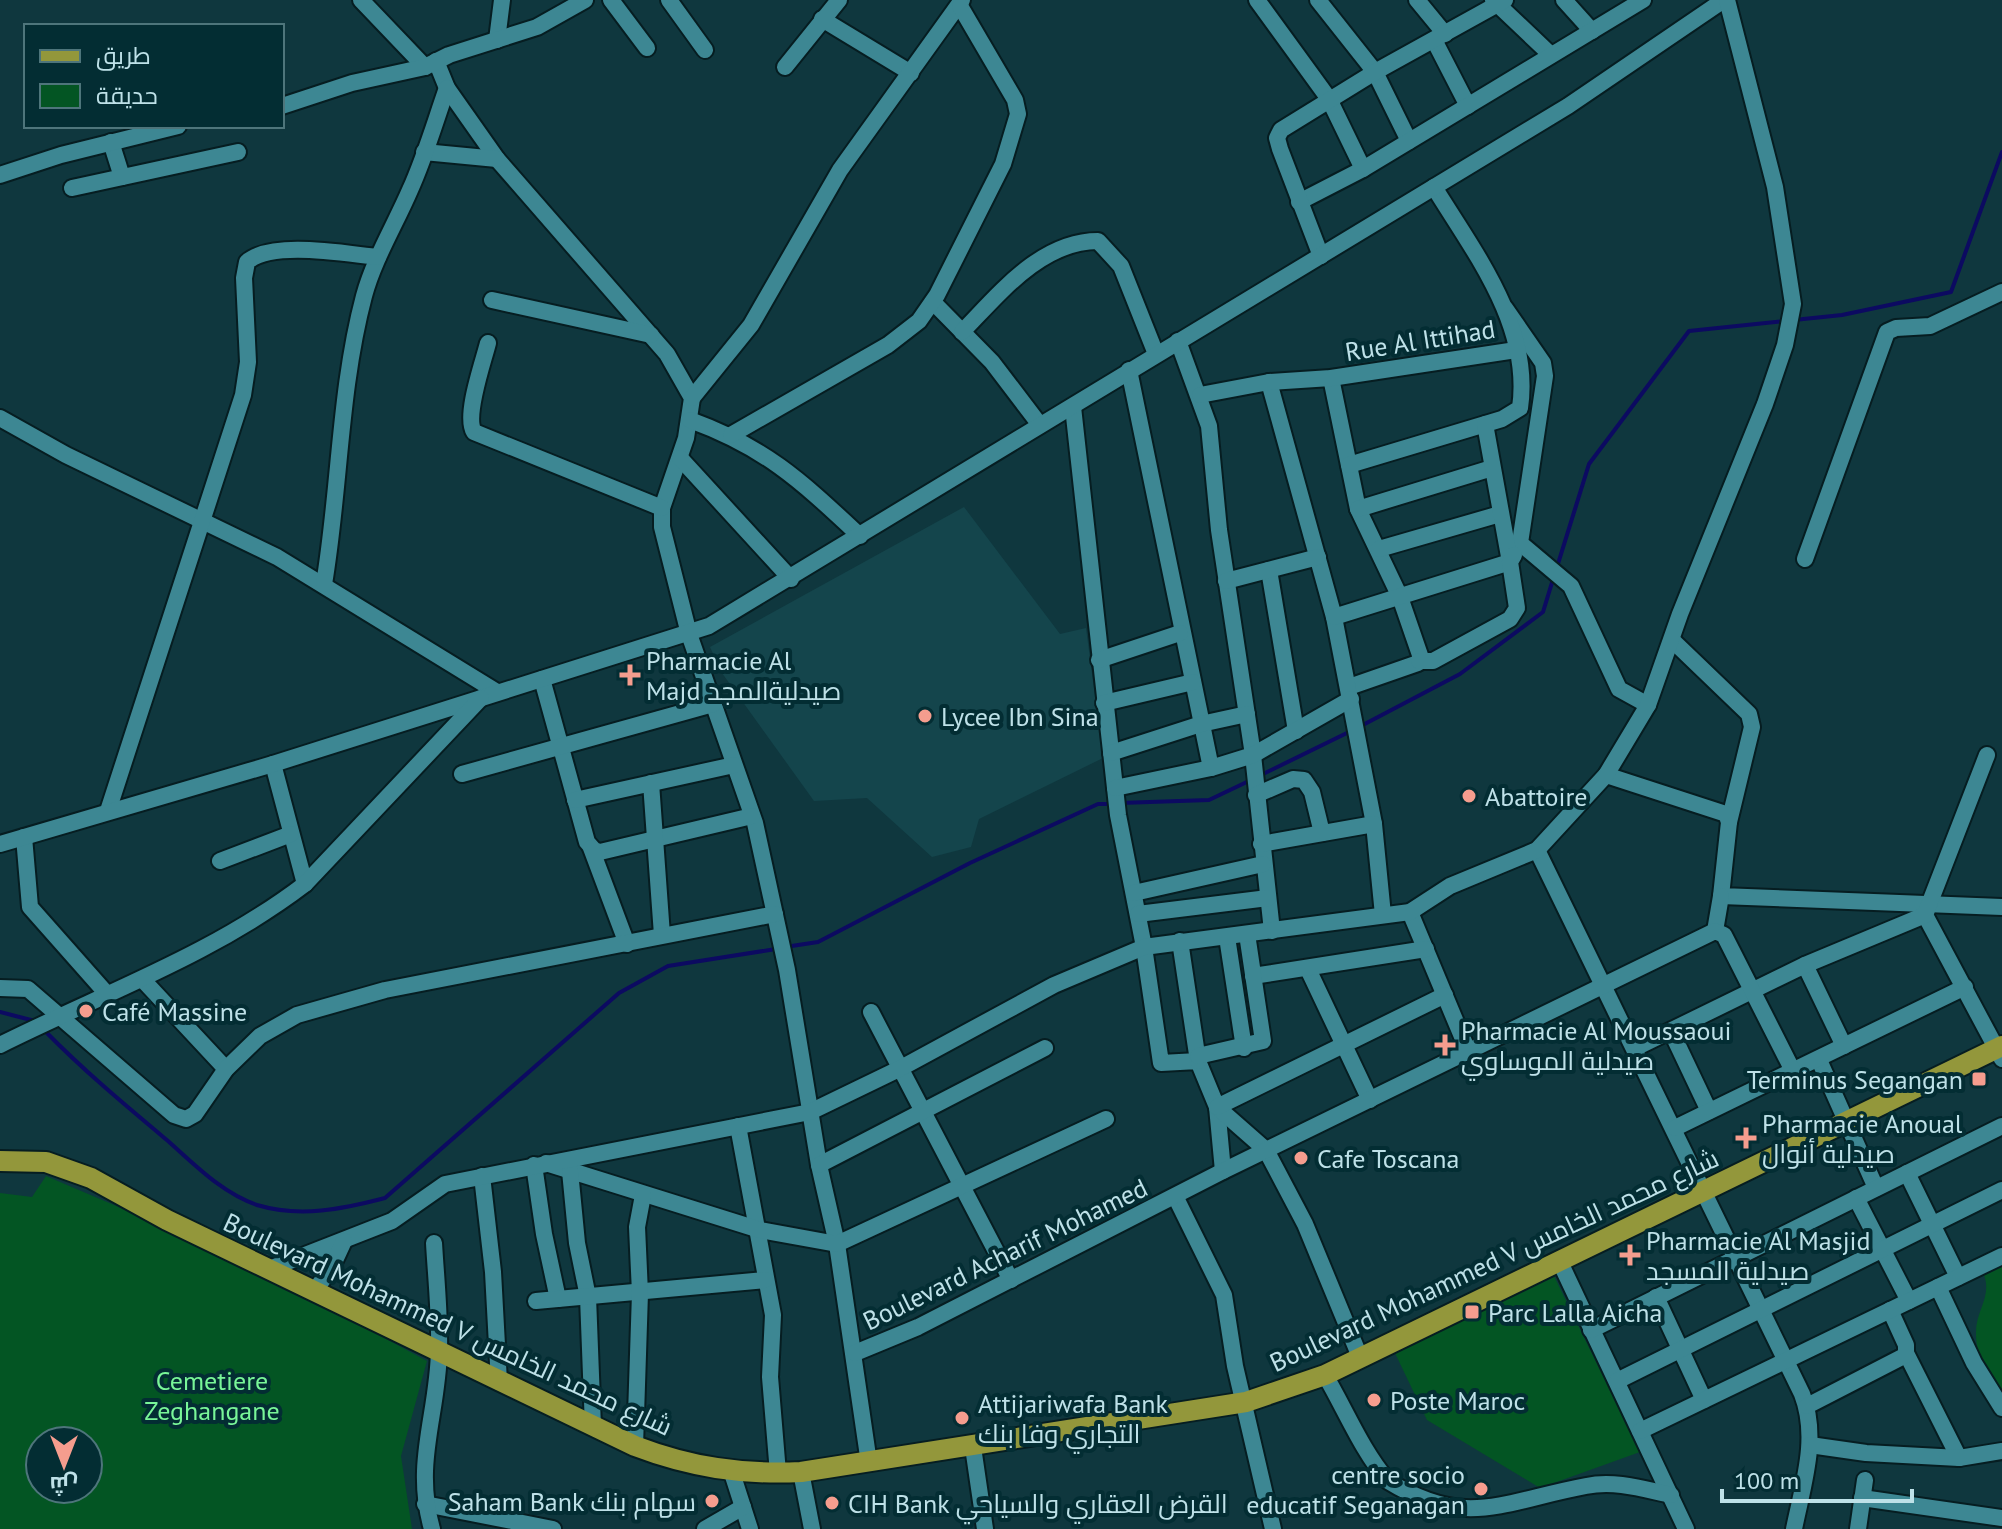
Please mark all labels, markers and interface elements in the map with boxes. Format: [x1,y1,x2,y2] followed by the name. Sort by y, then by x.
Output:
[24,24,284,128] legend
[96,40,151,71] text: طريق
[96,80,158,111] text: حديقة
[1343,312,1497,368] street label: Rue Al Ittihad
[646,644,841,707] place label: Pharmacie Al Majd صيدليةالمجد
[621,666,639,684] marker: Pharmacie Al Majd صيدليةالمجد
[941,700,1099,733] place label: Lycee Ibn Sina
[916,707,934,725] marker: Lycee Ibn Sina
[1485,780,1587,813] place label: Abattoire
[1460,787,1478,805] marker: Abattoire
[102,995,247,1028] place label: Café Massine
[77,1002,95,1020] marker: Café Massine
[1461,1014,1731,1081] place label: Pharmacie Al Moussaoui صيدلية الموساوي
[1436,1036,1454,1054] marker: Pharmacie Al Moussaoui صيدلية الموساوي
[1747,1063,1963,1096] place label: Terminus Segangan
[1970,1070,1988,1088] marker: Terminus Segangan
[1762,1107,1963,1170] place label: Pharmacie Anoual صيدلية أنوال
[1737,1129,1755,1147] marker: Pharmacie Anoual صيدلية أنوال
[1264,1141,1724,1380] street label: Boulevard Mohammed V شارع محمد الخامس
[1317,1142,1459,1175] place label: Cafe Toscana
[1292,1149,1310,1167] marker: Cafe Toscana
[857,1171,1153,1337] street label: Boulevard Acharif Mohamed
[218,1205,678,1444] street label: Boulevard Mohammed V شارع محمد الخامس
[1646,1224,1871,1287] place label: Pharmacie Al Masjid صيدلية المسجد
[1621,1246,1639,1264] marker: Pharmacie Al Masjid صيدلية المسجد
[1488,1296,1662,1329] place label: Parc Lalla Aicha
[1463,1303,1481,1321] marker: Parc Lalla Aicha
[144,1364,280,1427] park label: Cemetiere Zeghangane
[1390,1384,1525,1417] place label: Poste Maroc
[978,1387,1169,1454] place label: Attijariwafa Bank التجاري وفا بنك
[1365,1391,1383,1409] marker: Poste Maroc
[953,1409,971,1427] marker: Attijariwafa Bank التجاري وفا بنك
[24,1425,104,1505] north arrow
[1722,1453,1912,1503] scale bar
[1246,1458,1465,1521] place label: centre socio educatif Seganagan
[1734,1465,1799,1496] text: 100 m
[50,1471,78,1499] text: ش
[1472,1480,1490,1498] marker: centre socio educatif Seganagan
[448,1485,696,1520] place label: Saham Bank سهام بنك
[848,1487,1228,1525] place label: CIH Bank القرض العقاري والسياحي
[703,1492,721,1510] marker: Saham Bank سهام بنك
[823,1494,841,1512] marker: CIH Bank القرض العقاري والسياحي

